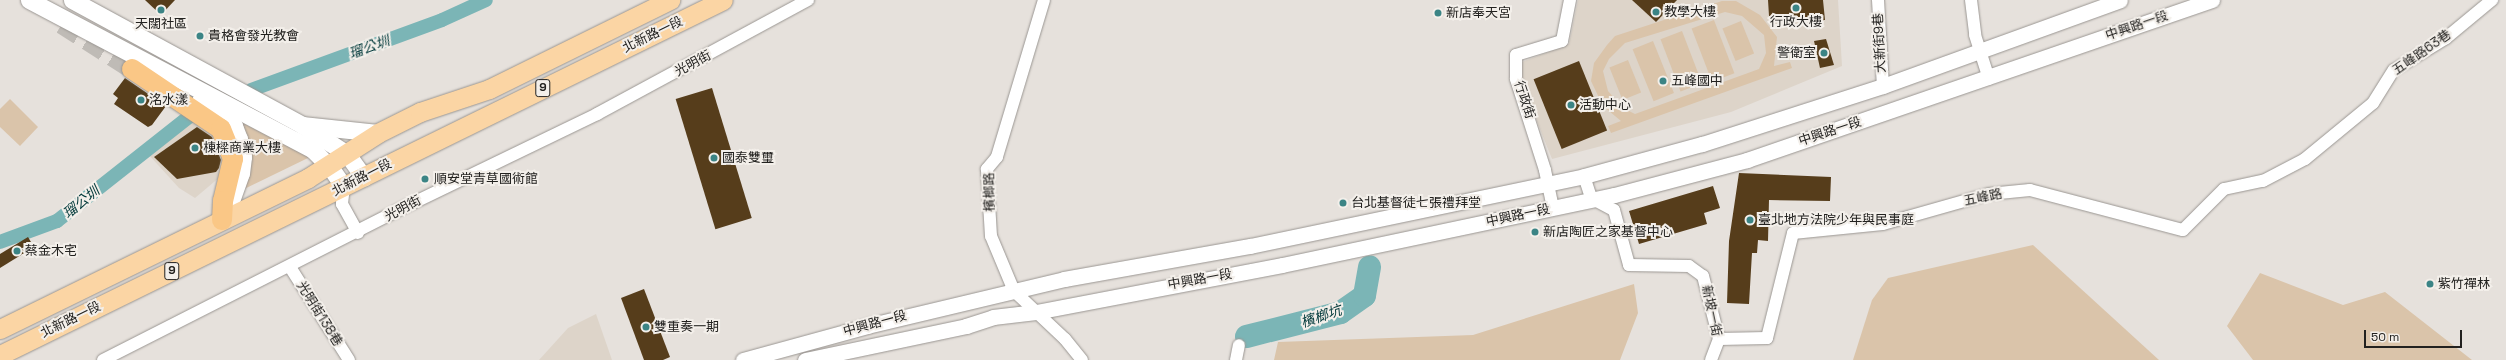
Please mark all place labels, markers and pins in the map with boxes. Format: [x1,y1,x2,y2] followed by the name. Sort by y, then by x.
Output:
[1791,3,1801,13] marker: 行政大樓
[1664,4,1716,20] place label: 教學大樓
[156,5,166,15] marker: 天闊社區
[1446,5,1511,21] place label: 新店奉天宮
[1651,7,1661,17] marker: 教學大樓
[1433,8,1443,18] marker: 新店奉天宮
[1770,14,1822,30] place label: 行政大樓
[135,16,187,32] place label: 天闊社區
[208,28,299,44] place label: 貴格會發光教會
[195,31,205,41] marker: 貴格會發光教會
[1777,45,1816,61] place label: 警衛室
[1819,48,1829,58] marker: 警衛室
[1671,73,1723,89] place label: 五峰國中
[1658,76,1668,86] marker: 五峰國中
[149,92,188,108] place label: 洺水漾
[136,95,146,105] marker: 洺水漾
[1579,97,1631,113] place label: 活動中心
[1566,100,1576,110] marker: 活動中心
[203,140,281,156] place label: 棟樑商業大樓
[190,143,200,153] marker: 棟樑商業大樓
[722,150,774,166] place label: 國泰雙璽
[709,153,719,163] marker: 國泰雙璽
[434,171,538,187] place label: 順安堂青草國術館
[419,173,431,185] marker: 順安堂青草國術館
[1351,195,1481,211] place label: 台北基督徒七張禮拜堂
[1338,198,1348,208] marker: 台北基督徒七張禮拜堂
[1758,212,1914,228] place label: 臺北地方法院少年與民事庭
[1745,215,1755,225] marker: 臺北地方法院少年與民事庭
[1543,224,1673,240] place label: 新店陶匠之家基督中心
[1530,227,1540,237] marker: 新店陶匠之家基督中心
[25,243,77,259] place label: 蔡金木宅
[12,246,22,256] marker: 蔡金木宅
[2438,276,2490,292] place label: 紫竹禪林
[2425,279,2435,289] marker: 紫竹禪林
[654,319,719,335] place label: 雙重奏一期
[641,322,651,332] marker: 雙重奏一期

